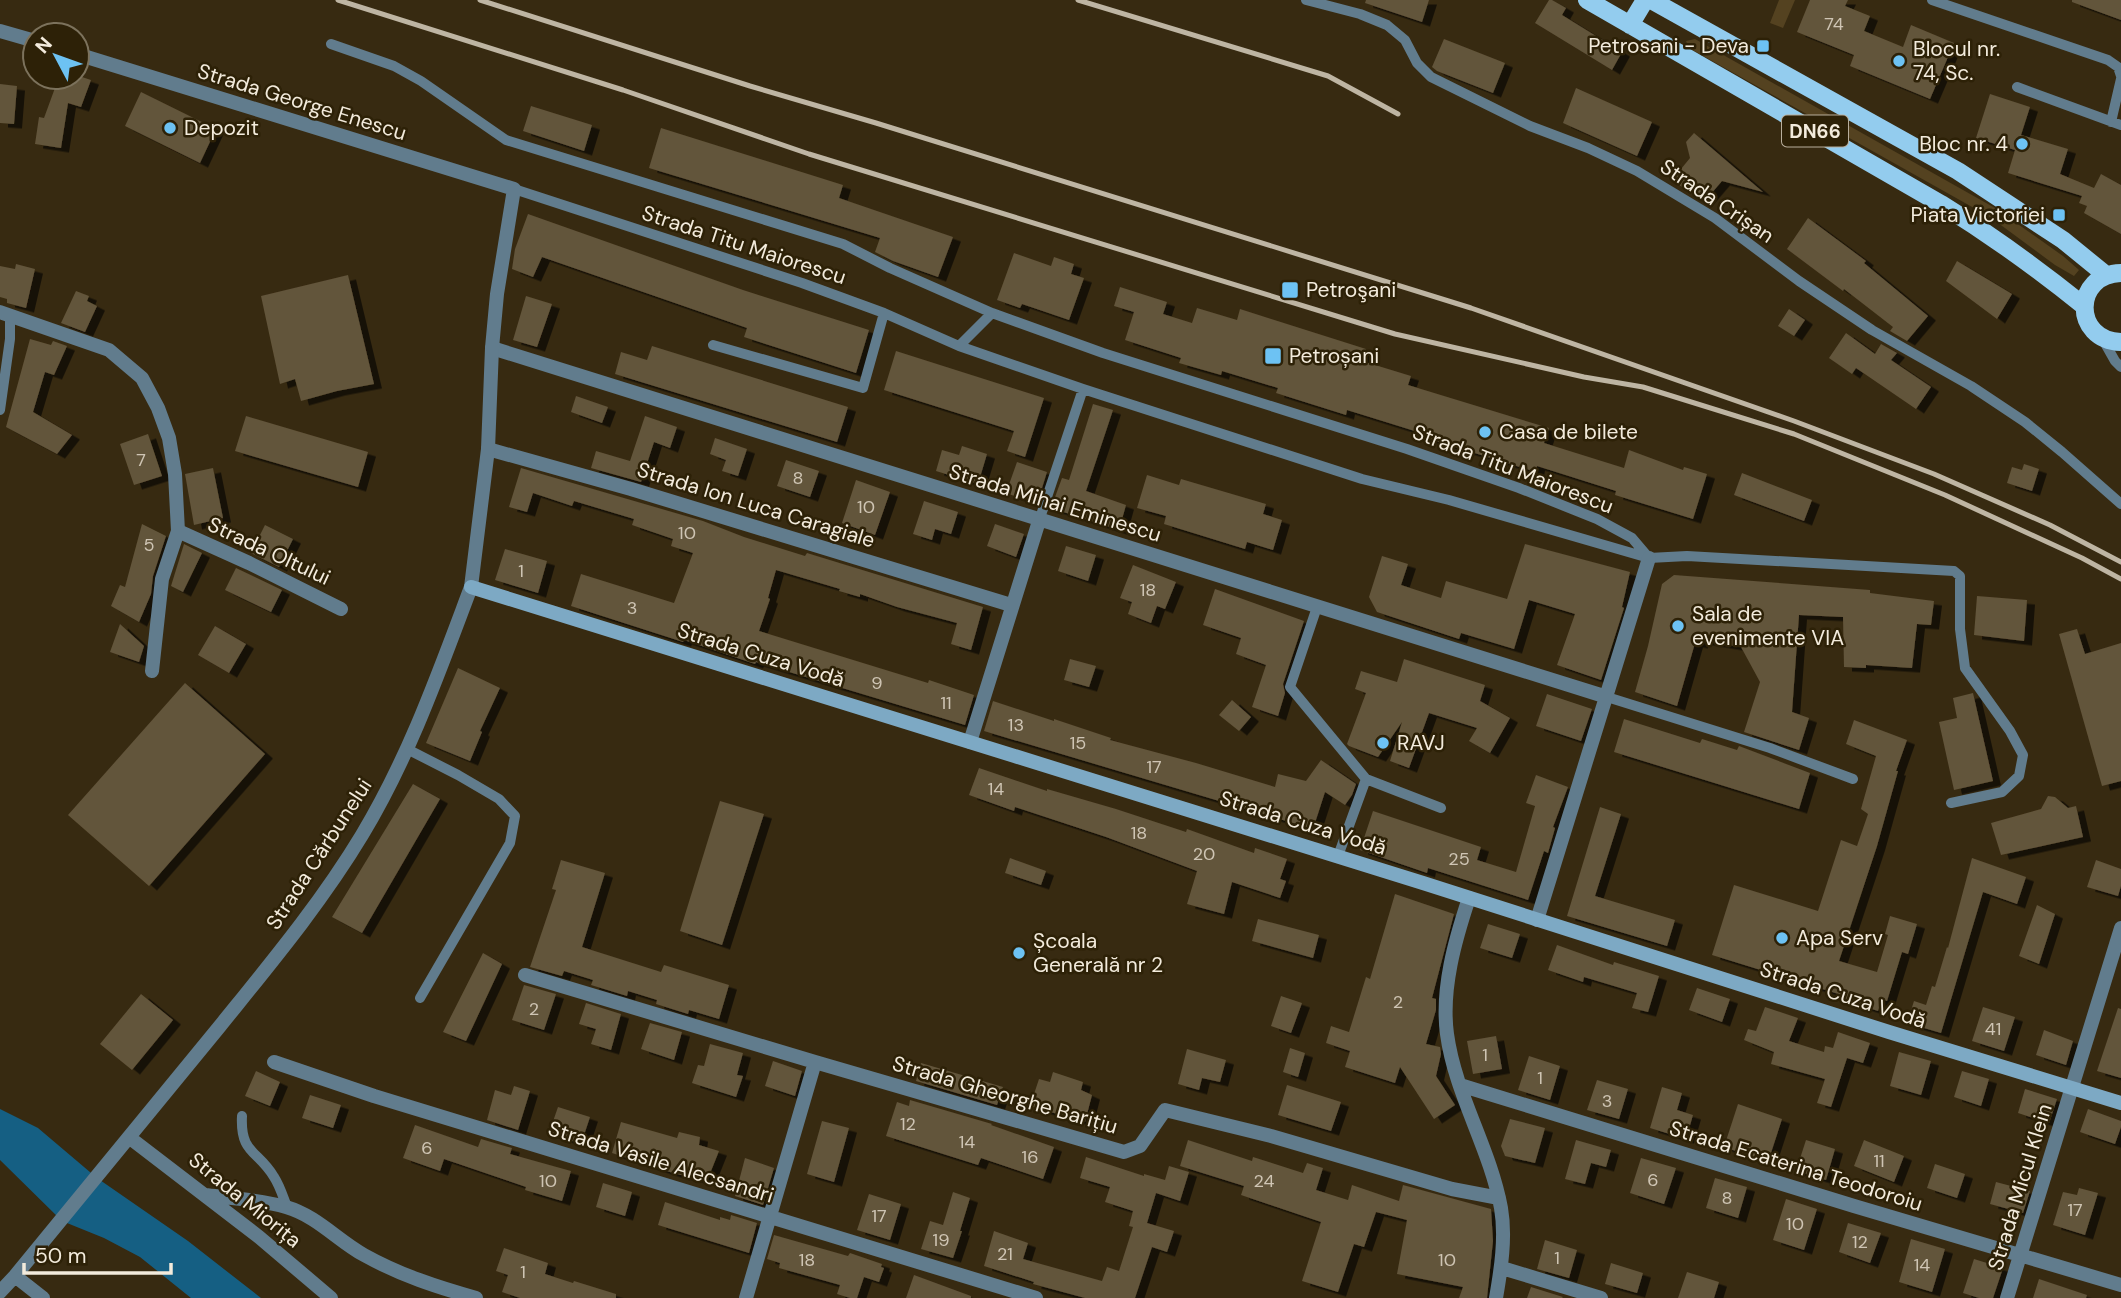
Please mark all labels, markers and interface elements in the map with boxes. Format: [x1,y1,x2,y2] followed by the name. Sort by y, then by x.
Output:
[1824,12,1844,36] house number: 74
[21,21,91,91] north arrow
[30,32,58,59] text: N
[1588,32,1749,60] place label: Petrosani - Deva
[1913,35,2000,87] place label: Blocul nr. 74, Sc.
[1755,38,1771,54] marker: Petrosani - Deva
[1891,53,1907,69] marker: Blocul nr. 74, Sc.
[194,57,410,147] street label: Strada George Enescu
[184,114,259,142] place label: Depozit
[1782,116,1848,146] road number: DN66
[162,120,178,136] marker: Depozit
[1919,130,2008,158] place label: Bloc nr. 4
[2014,136,2030,152] marker: Bloc nr. 4
[1655,153,1779,249] street label: Strada Crișan
[638,199,850,291] street label: Strada Titu Maiorescu
[1910,201,2045,229] place label: Piata Victoriei
[2051,207,2067,223] marker: Piata Victoriei
[1306,276,1396,304] place label: Petroşani
[1280,280,1300,300] marker: Petroşani
[1289,342,1379,370] place label: Petroșani
[1263,346,1283,366] marker: Petroșani
[1409,418,1617,520] street label: Strada Titu Maiorescu
[1499,418,1638,446] place label: Casa de bilete
[1477,424,1493,440] marker: Casa de bilete
[136,448,146,472] house number: 7
[634,455,878,555] street label: Strada Ion Luca Caragiale
[945,457,1165,549] street label: Strada Mihai Eminescu
[793,466,803,490] house number: 8
[857,495,875,519] house number: 10
[203,510,335,592] street label: Strada Oltului
[678,521,696,545] house number: 10
[144,533,154,557] house number: 5
[518,559,524,583] house number: 1
[1140,578,1156,602] house number: 18
[627,596,637,620] house number: 3
[1692,600,1844,652] place label: Sala de evenimente VIA
[674,616,848,694] street label: Strada Cuza Vodă
[1670,618,1686,634] marker: Sala de evenimente VIA
[871,671,883,695] house number: 9
[940,691,952,715] house number: 11
[1008,713,1024,737] house number: 13
[1397,729,1445,757] place label: RAVJ
[1070,731,1086,755] house number: 15
[1375,735,1391,751] marker: RAVJ
[1146,755,1162,779] house number: 17
[260,773,378,935] street label: Strada Cărbunelui
[988,777,1004,801] house number: 14
[1216,784,1390,862] street label: Strada Cuza Vodă
[1131,821,1147,845] house number: 18
[1193,842,1215,866] house number: 20
[1448,847,1470,871] house number: 25
[1796,924,1883,952] place label: Apa Serv
[1033,927,1163,979] place label: Școala Generală nr 2
[1774,930,1790,946] marker: Apa Serv
[1011,945,1027,961] marker: Școala Generală nr 2
[1756,955,1930,1035] street label: Strada Cuza Vodă
[1393,990,1403,1014] house number: 2
[529,997,539,1021] house number: 2
[1985,1017,2001,1041] house number: 41
[1482,1043,1488,1067] house number: 1
[889,1049,1121,1141] street label: Strada Gheorghe Barițiu
[1537,1066,1543,1090] house number: 1
[1602,1089,1612,1113] house number: 3
[1981,1100,2059,1274] street label: Strada Micul Klein
[900,1112,916,1136] house number: 12
[545,1114,777,1210] street label: Strada Vasile Alecsandri
[1666,1114,1926,1218] street label: Strada Ecaterina Teodoroiu
[959,1130,975,1154] house number: 14
[421,1136,433,1160] house number: 6
[1022,1145,1038,1169] house number: 16
[183,1146,307,1254] street label: Strada Miorița
[1873,1149,1885,1173] house number: 11
[1647,1168,1659,1192] house number: 6
[539,1169,557,1193] house number: 10
[1254,1169,1275,1193] house number: 24
[1722,1186,1732,1210] house number: 8
[2067,1198,2083,1222] house number: 17
[871,1204,887,1228] house number: 17
[1786,1212,1804,1236] house number: 10
[933,1228,949,1252] house number: 19
[1852,1230,1868,1254] house number: 12
[24,1232,172,1276] scale bar
[35,1242,86,1270] text: 50 m
[997,1242,1013,1266] house number: 21
[1554,1246,1560,1270] house number: 1
[799,1248,815,1272] house number: 18
[1438,1248,1456,1272] house number: 10
[1914,1253,1930,1277] house number: 14
[520,1260,526,1284] house number: 1

